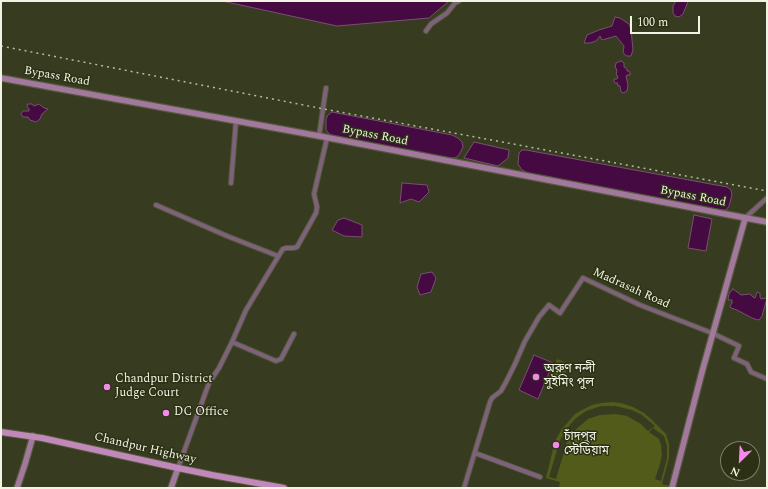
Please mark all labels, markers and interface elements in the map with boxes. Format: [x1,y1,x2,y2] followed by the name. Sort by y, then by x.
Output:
[632,8,702,34] scale bar
[637,13,668,32] text: 100 m
[23,64,91,90] street label: Bypass Road
[341,123,409,149] street label: Bypass Road
[659,184,727,210] street label: Bypass Road
[590,266,672,312] street label: Madrasah Road
[544,363,595,391] place label: অরুণ নন্দী সুইমিং পুল
[531,372,541,382] marker: অরুণ নন্দী সুইমিং পুল
[115,373,212,401] place label: Chandpur District Judge Court
[102,382,112,392] marker: Chandpur District Judge Court
[174,406,228,420] place label: DC Office
[161,408,171,418] marker: DC Office
[93,430,197,468] street label: Chandpur Highway
[564,431,609,459] place label: চাঁদপুর স্টেডিয়াম
[551,440,561,450] marker: চাঁদপুর স্টেডিয়াম
[720,441,760,481] north arrow
[728,462,743,481] text: N

